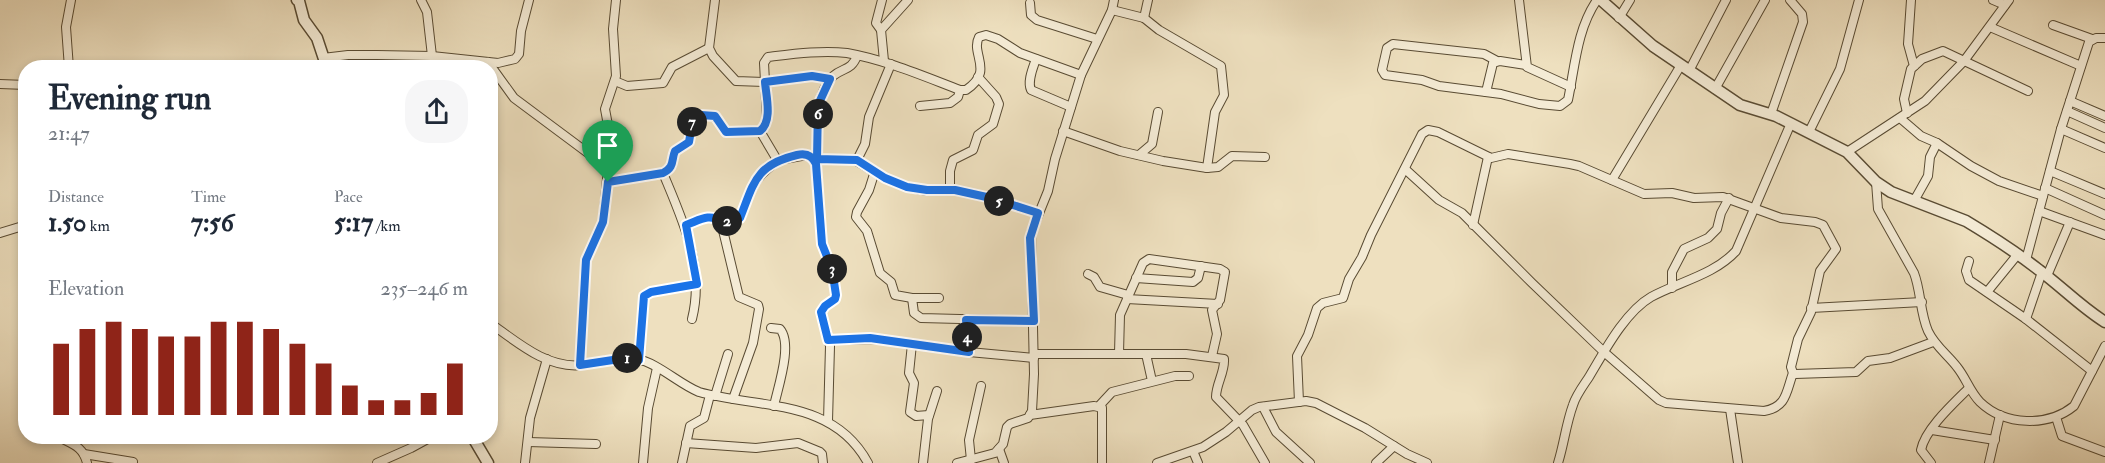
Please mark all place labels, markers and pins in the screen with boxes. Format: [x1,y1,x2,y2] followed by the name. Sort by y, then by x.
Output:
[803,99,833,129] pin: 6
[677,107,707,137] pin: 7
[582,120,633,182] pin
[984,186,1014,216] pin: 5
[712,206,742,236] pin: 2
[817,254,847,284] pin: 3
[952,322,982,352] pin: 4
[612,343,642,373] pin: 1

